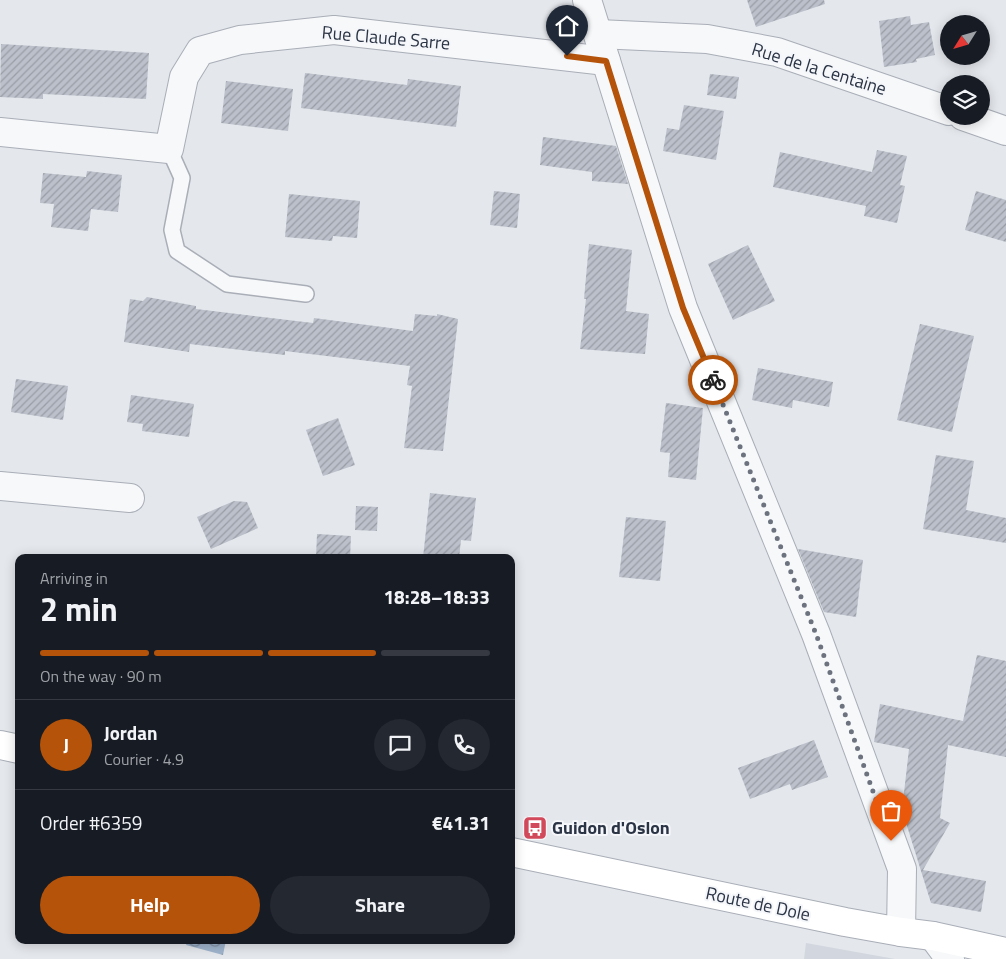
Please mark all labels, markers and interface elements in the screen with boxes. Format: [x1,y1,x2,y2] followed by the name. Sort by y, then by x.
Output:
[546,5,588,56] pin
[553,12,581,40] icon: home
[940,15,990,65] north arrow
[940,15,990,125] map controls
[321,18,451,57] street label: Rue Claude Sarre
[748,35,890,102] street label: Rue de la Centaine
[940,75,990,125] button: layers
[688,355,738,405] courier
[699,366,727,394] icon: bike
[40,566,108,590] text: Arriving in
[383,582,490,611] text: 18:28–18:33
[40,585,118,633] text: 2 min
[40,664,162,688] text: On the way · 90 m
[104,718,157,747] text: Jordan
[374,719,426,771] button: chat
[438,719,490,771] button: phone
[63,730,69,759] text: J
[104,747,184,771] text: Courier · 4.9
[870,790,912,841] pin
[877,797,905,825] icon: bag
[40,808,142,837] text: Order #6359
[432,808,490,837] text: €41.31
[552,814,670,841] place label: Guidon d'Oslon
[522,815,548,841] bus stop icon: Guidon d'Oslon
[40,876,260,934] button: Help
[270,876,490,934] button: Share
[703,879,813,928] street label: Route de Dole

